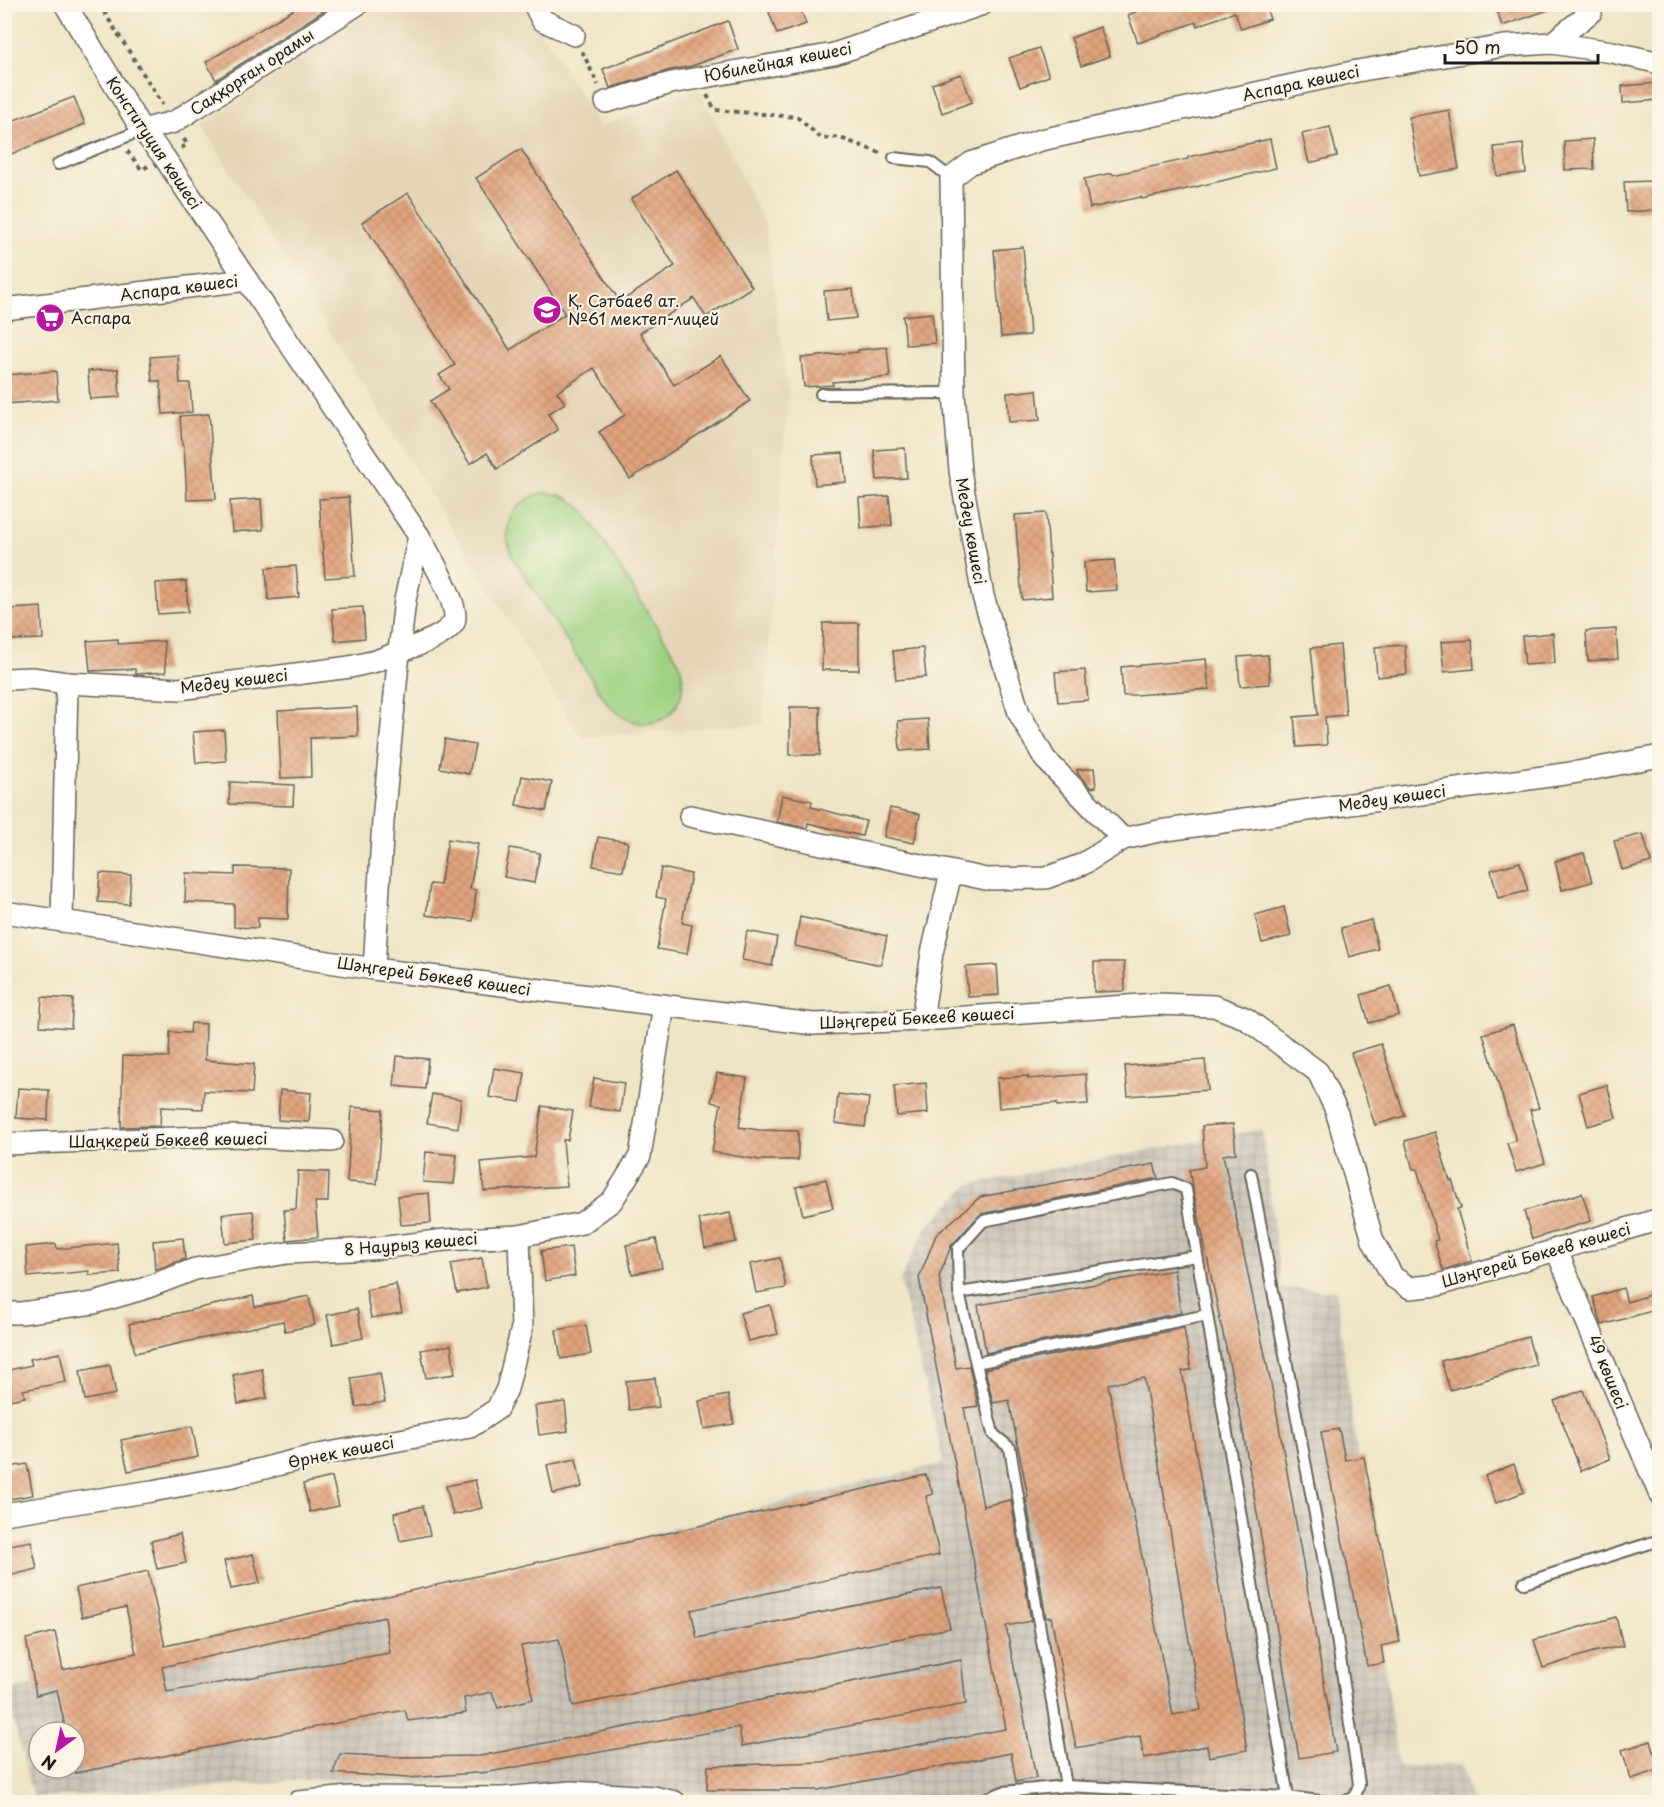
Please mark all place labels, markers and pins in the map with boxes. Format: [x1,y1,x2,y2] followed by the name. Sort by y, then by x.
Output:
[568,288,719,330] place label: Қ. Сәтбаев ат. №61 мектеп-лицей
[531,294,563,326] school or university icon: Қ. Сәтбаев ат. №61 мектеп-лицей
[34,302,66,334] supermarket icon: Аспара
[71,305,131,329] place label: Аспара

